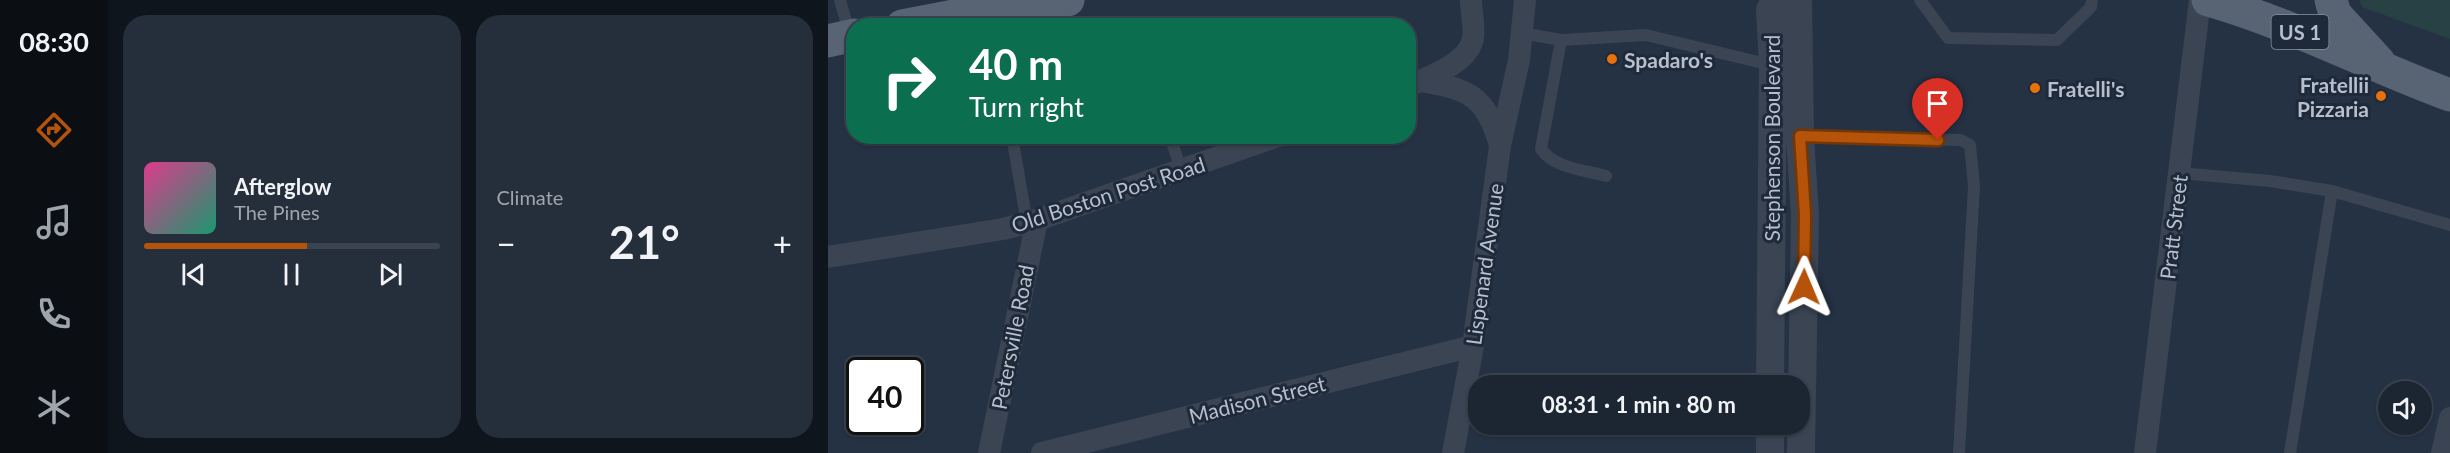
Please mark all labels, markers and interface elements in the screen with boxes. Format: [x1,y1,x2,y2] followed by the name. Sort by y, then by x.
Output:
[2272,15,2328,49] road number: US 1
[19,25,89,58] text: 08:30
[1759,35,1784,241] street label: Stephenson Boulevard
[969,39,1063,89] text: 40 m
[870,42,948,120] icon: right
[1624,47,1713,72] place label: Spadaro's
[1605,52,1619,66] marker: Spadaro's
[2297,72,2369,121] place label: Fratellii Pizzaria
[2047,76,2124,101] place label: Fratelli's
[1912,78,1963,140] pin
[2028,81,2042,95] marker: Fratelli's
[1921,87,1954,120] icon: arrive
[2374,89,2388,103] marker: Fratellii Pizzaria
[969,90,1084,123] text: Turn right
[33,109,75,151] icon: directions
[1008,151,1208,237] street label: Old Boston Post Road
[234,173,331,200] text: Afterglow
[2154,173,2192,281] street label: Pratt Street
[1460,181,1508,347] street label: Lispenard Avenue
[497,185,563,209] text: Climate
[234,200,320,224] text: The Pines
[33,201,75,243] icon: music
[609,215,680,269] text: 21°
[497,223,516,263] text: −
[773,223,792,263] text: +
[1772,255,1836,319] position arrow
[177,258,210,291] icon: previous
[275,258,308,291] icon: pause
[374,258,407,291] icon: next
[986,262,1038,412] street label: Petersville Road
[33,293,75,335] icon: phone
[846,357,924,435] speed limit sign: 40
[1186,370,1328,428] street label: Madison Street
[2378,381,2432,435] map controls
[2378,381,2432,435] button: sound
[33,386,75,428] icon: climate
[1542,391,1736,418] text: 08:31 · 1 min · 80 m

